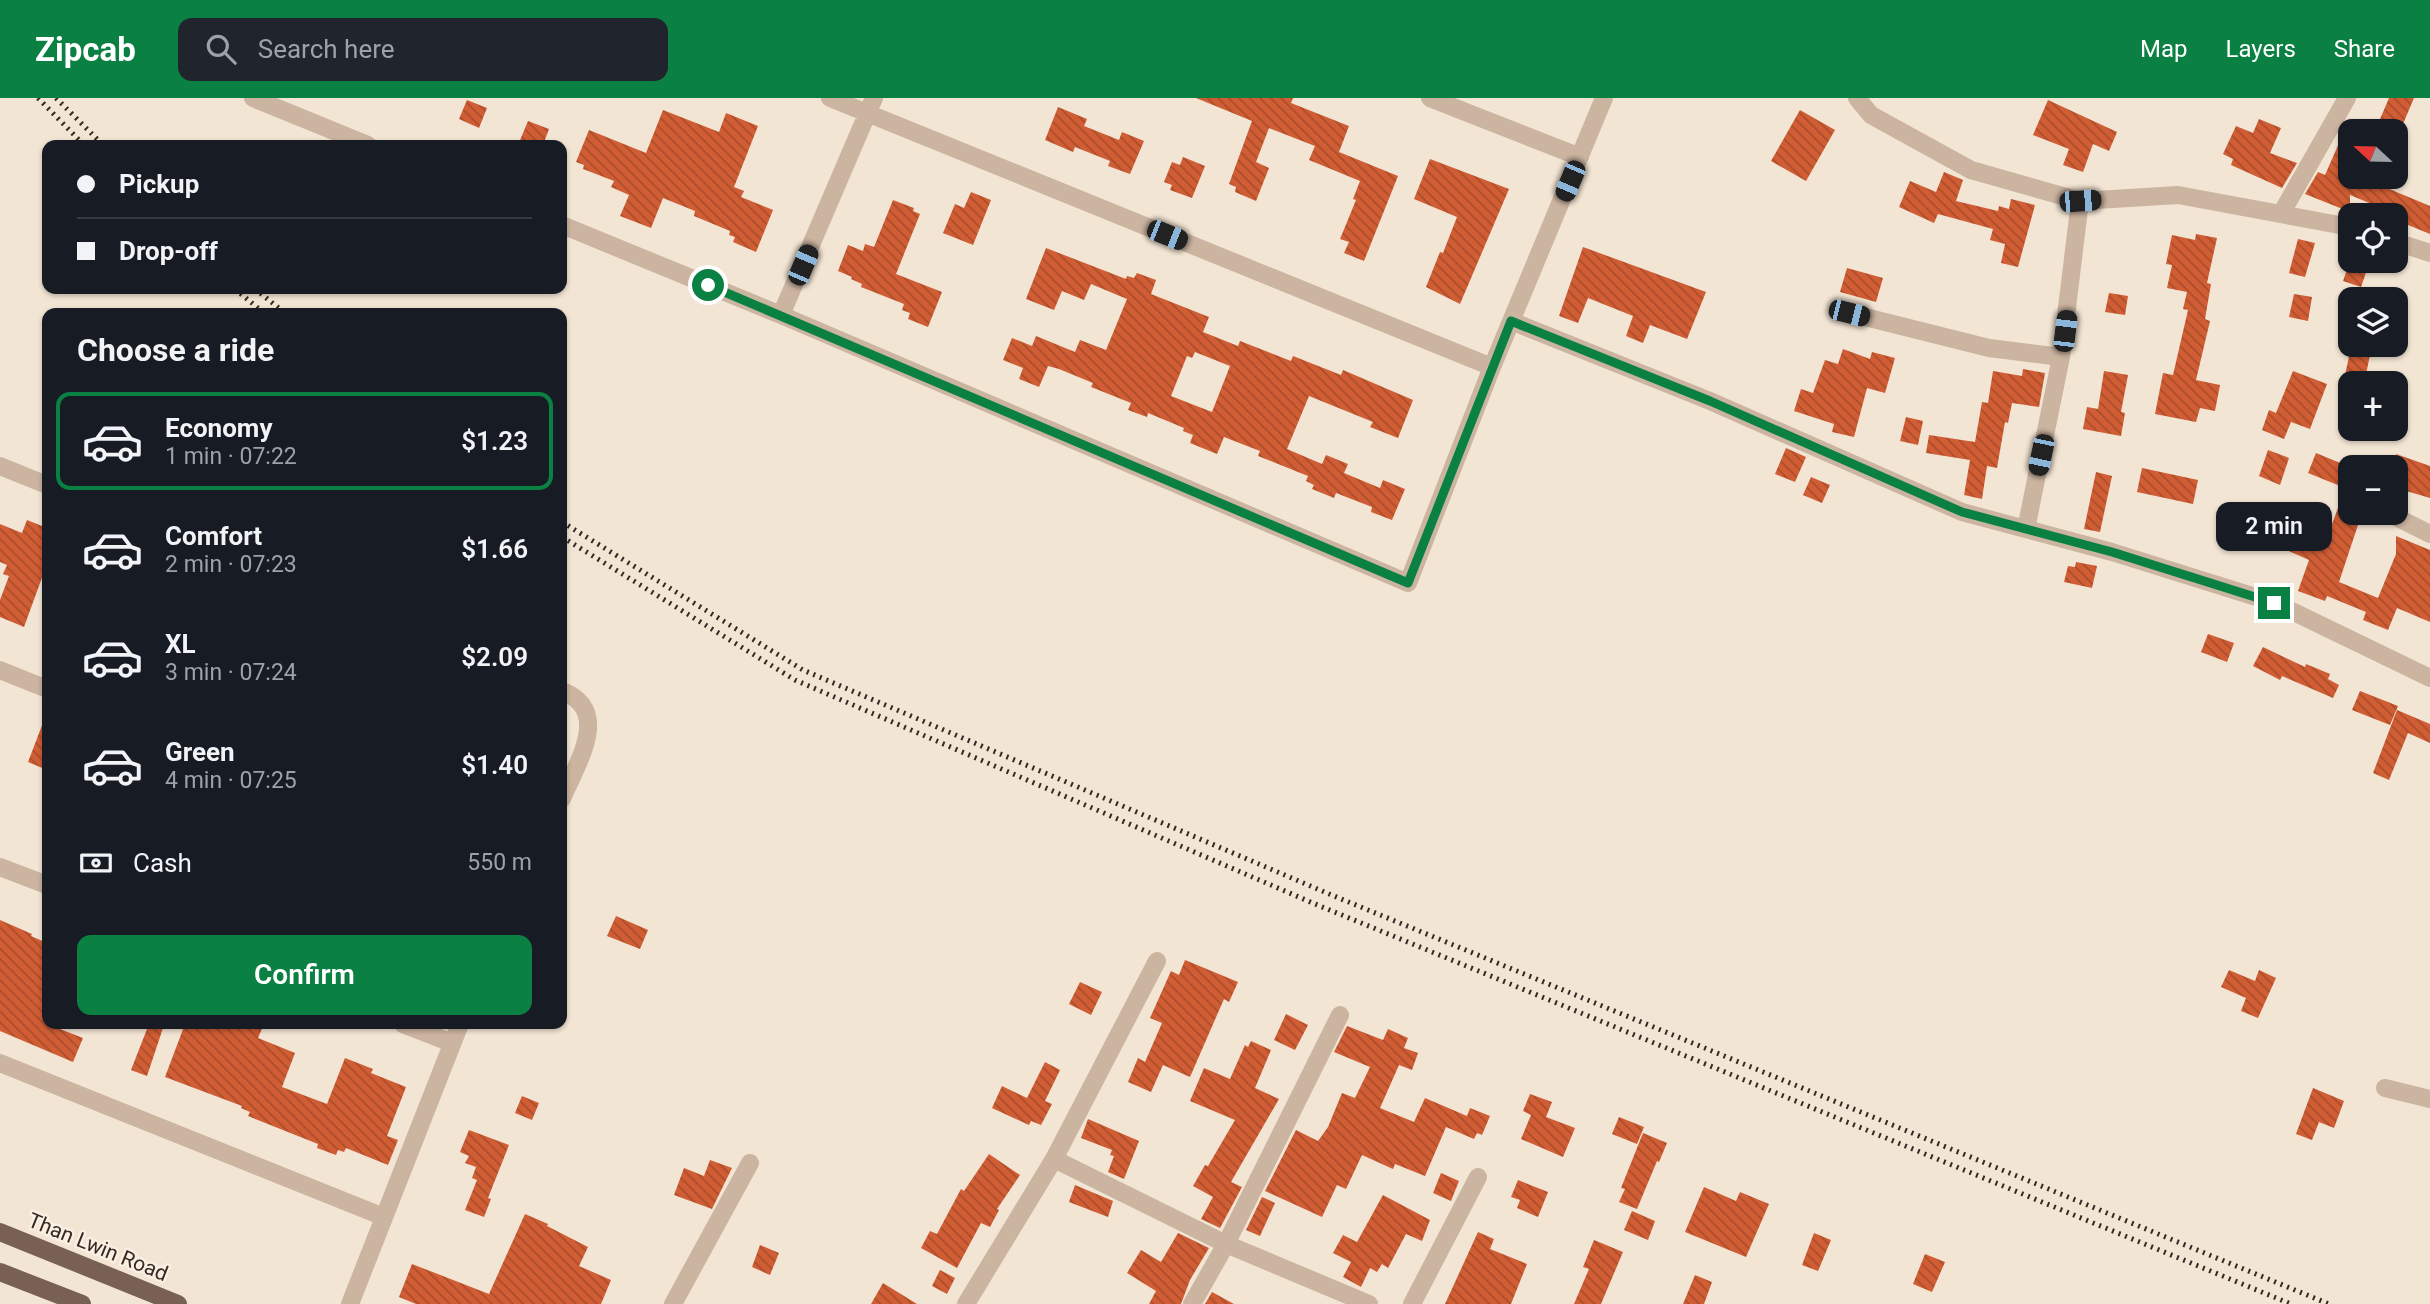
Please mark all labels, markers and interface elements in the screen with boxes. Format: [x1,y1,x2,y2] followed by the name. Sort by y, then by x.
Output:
[178,18,668,81] search box
[35,30,136,69] text: Zipcab
[202,30,240,68] icon: search
[258,34,395,64] text: Search here
[2140,35,2188,63] text: Map
[2226,35,2296,63] text: Layers
[2334,35,2395,63] text: Share
[2338,119,2408,189] north arrow
[2338,119,2408,525] map controls
[1553,158,1588,204] car
[119,169,199,199] text: Pickup
[2059,189,2102,213] car
[2338,203,2408,273] button: locate
[1144,217,1191,253] car
[119,236,218,266] text: Drop-off
[786,242,821,288] car
[692,269,724,301] route start
[2338,287,2408,357] button: layers
[1827,298,1872,328] car
[2053,309,2078,353] car
[77,331,274,369] text: Choose a ride
[2338,371,2408,441] button: +
[81,410,144,473] icon: car
[165,413,272,443] text: Economy
[461,426,528,456] text: $1.23
[2027,432,2056,478] car
[165,443,297,470] text: 1 min · 07:22
[2338,455,2408,525] button: −
[2216,502,2332,550] callout: 2 min
[2245,513,2303,540] text: 2 min
[81,518,144,581] icon: car
[165,521,262,551] text: Comfort
[461,534,528,564] text: $1.66
[165,551,297,578] text: 2 min · 07:23
[2258,587,2290,619] route end
[81,626,144,689] icon: car
[165,629,196,659] text: XL
[461,642,528,672] text: $2.09
[165,659,297,686] text: 3 min · 07:24
[81,734,144,797] icon: car
[165,737,235,767] text: Green
[461,750,528,780] text: $1.40
[165,767,297,794] text: 4 min · 07:25
[77,844,115,882] icon: cash
[133,848,192,878] text: Cash
[467,849,532,876] text: 550 m
[77,935,532,1015] button: Confirm
[25,1208,171,1286] street label: Than Lwin Road

